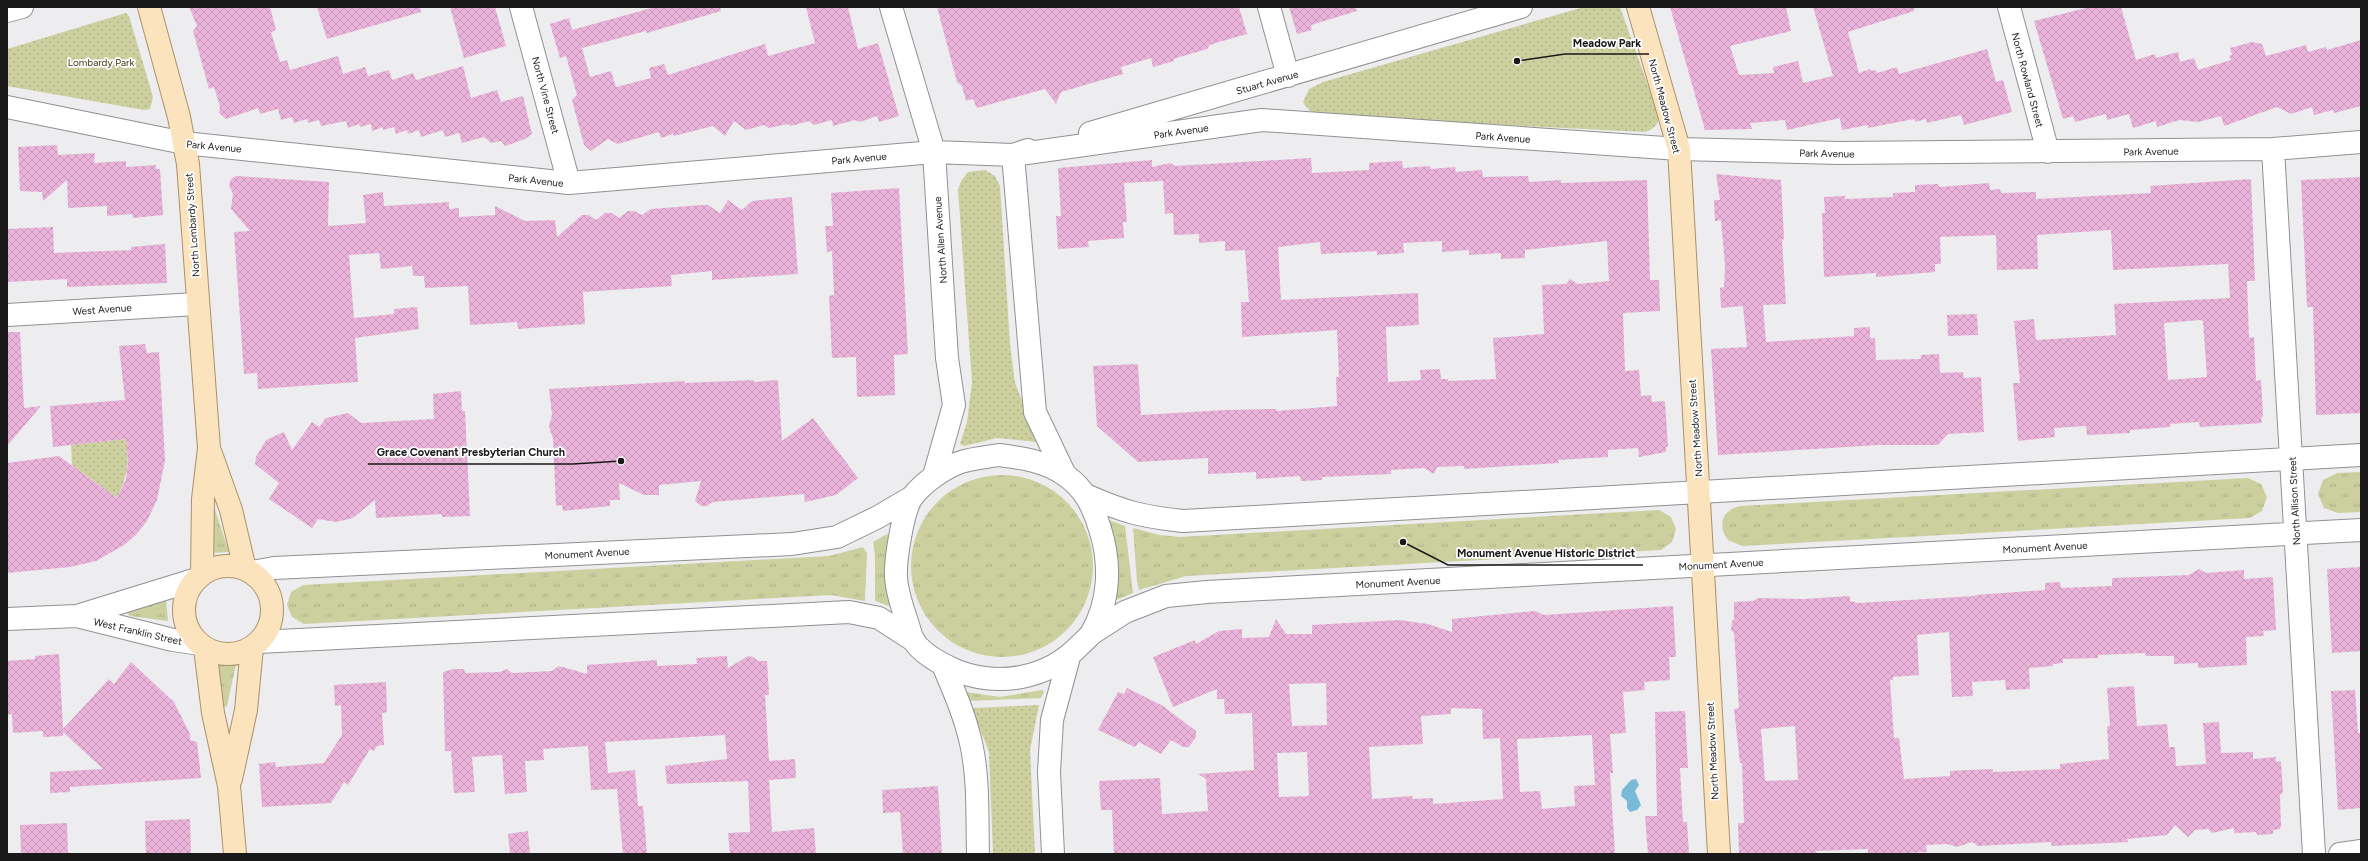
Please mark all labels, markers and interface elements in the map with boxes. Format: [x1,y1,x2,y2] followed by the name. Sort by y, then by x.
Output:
[1565,31,1649,54] callout: Meadow Park
[2009,31,2046,129] street label: North Rowland Street
[1573,37,1641,50] text: Meadow Park
[529,55,562,135] street label: North Vine Street
[68,56,134,69] park label: Lombardy Park
[1646,57,1683,155] street label: North Meadow Street
[1235,67,1300,98] street label: Stuart Avenue
[1153,121,1210,142] street label: Park Avenue
[1475,129,1532,146] street label: Park Avenue
[186,138,243,155] street label: Park Avenue
[2123,145,2179,158] street label: Park Avenue
[1799,147,1855,160] street label: Park Avenue
[831,150,888,167] street label: Park Avenue
[508,171,565,190] street label: Park Avenue
[182,172,203,277] street label: North Lombardy Street
[931,195,950,284] street label: North Allen Avenue
[72,301,133,318] street label: West Avenue
[1686,379,1705,477] street label: North Meadow Street
[368,441,573,464] callout: Grace Covenant Presbyterian Church
[377,446,565,459] text: Grace Covenant Presbyterian Church
[2286,456,2303,546] street label: North Allison Street
[2002,539,2088,556] street label: Monument Avenue
[1448,542,1643,565] callout: Monument Avenue Historic District
[544,545,630,562] street label: Monument Avenue
[1457,547,1636,560] text: Monument Avenue Historic District
[1678,556,1764,573] street label: Monument Avenue
[1355,574,1441,591] street label: Monument Avenue
[92,615,184,648] street label: West Franklin Street
[1703,702,1722,800] street label: North Meadow Street

